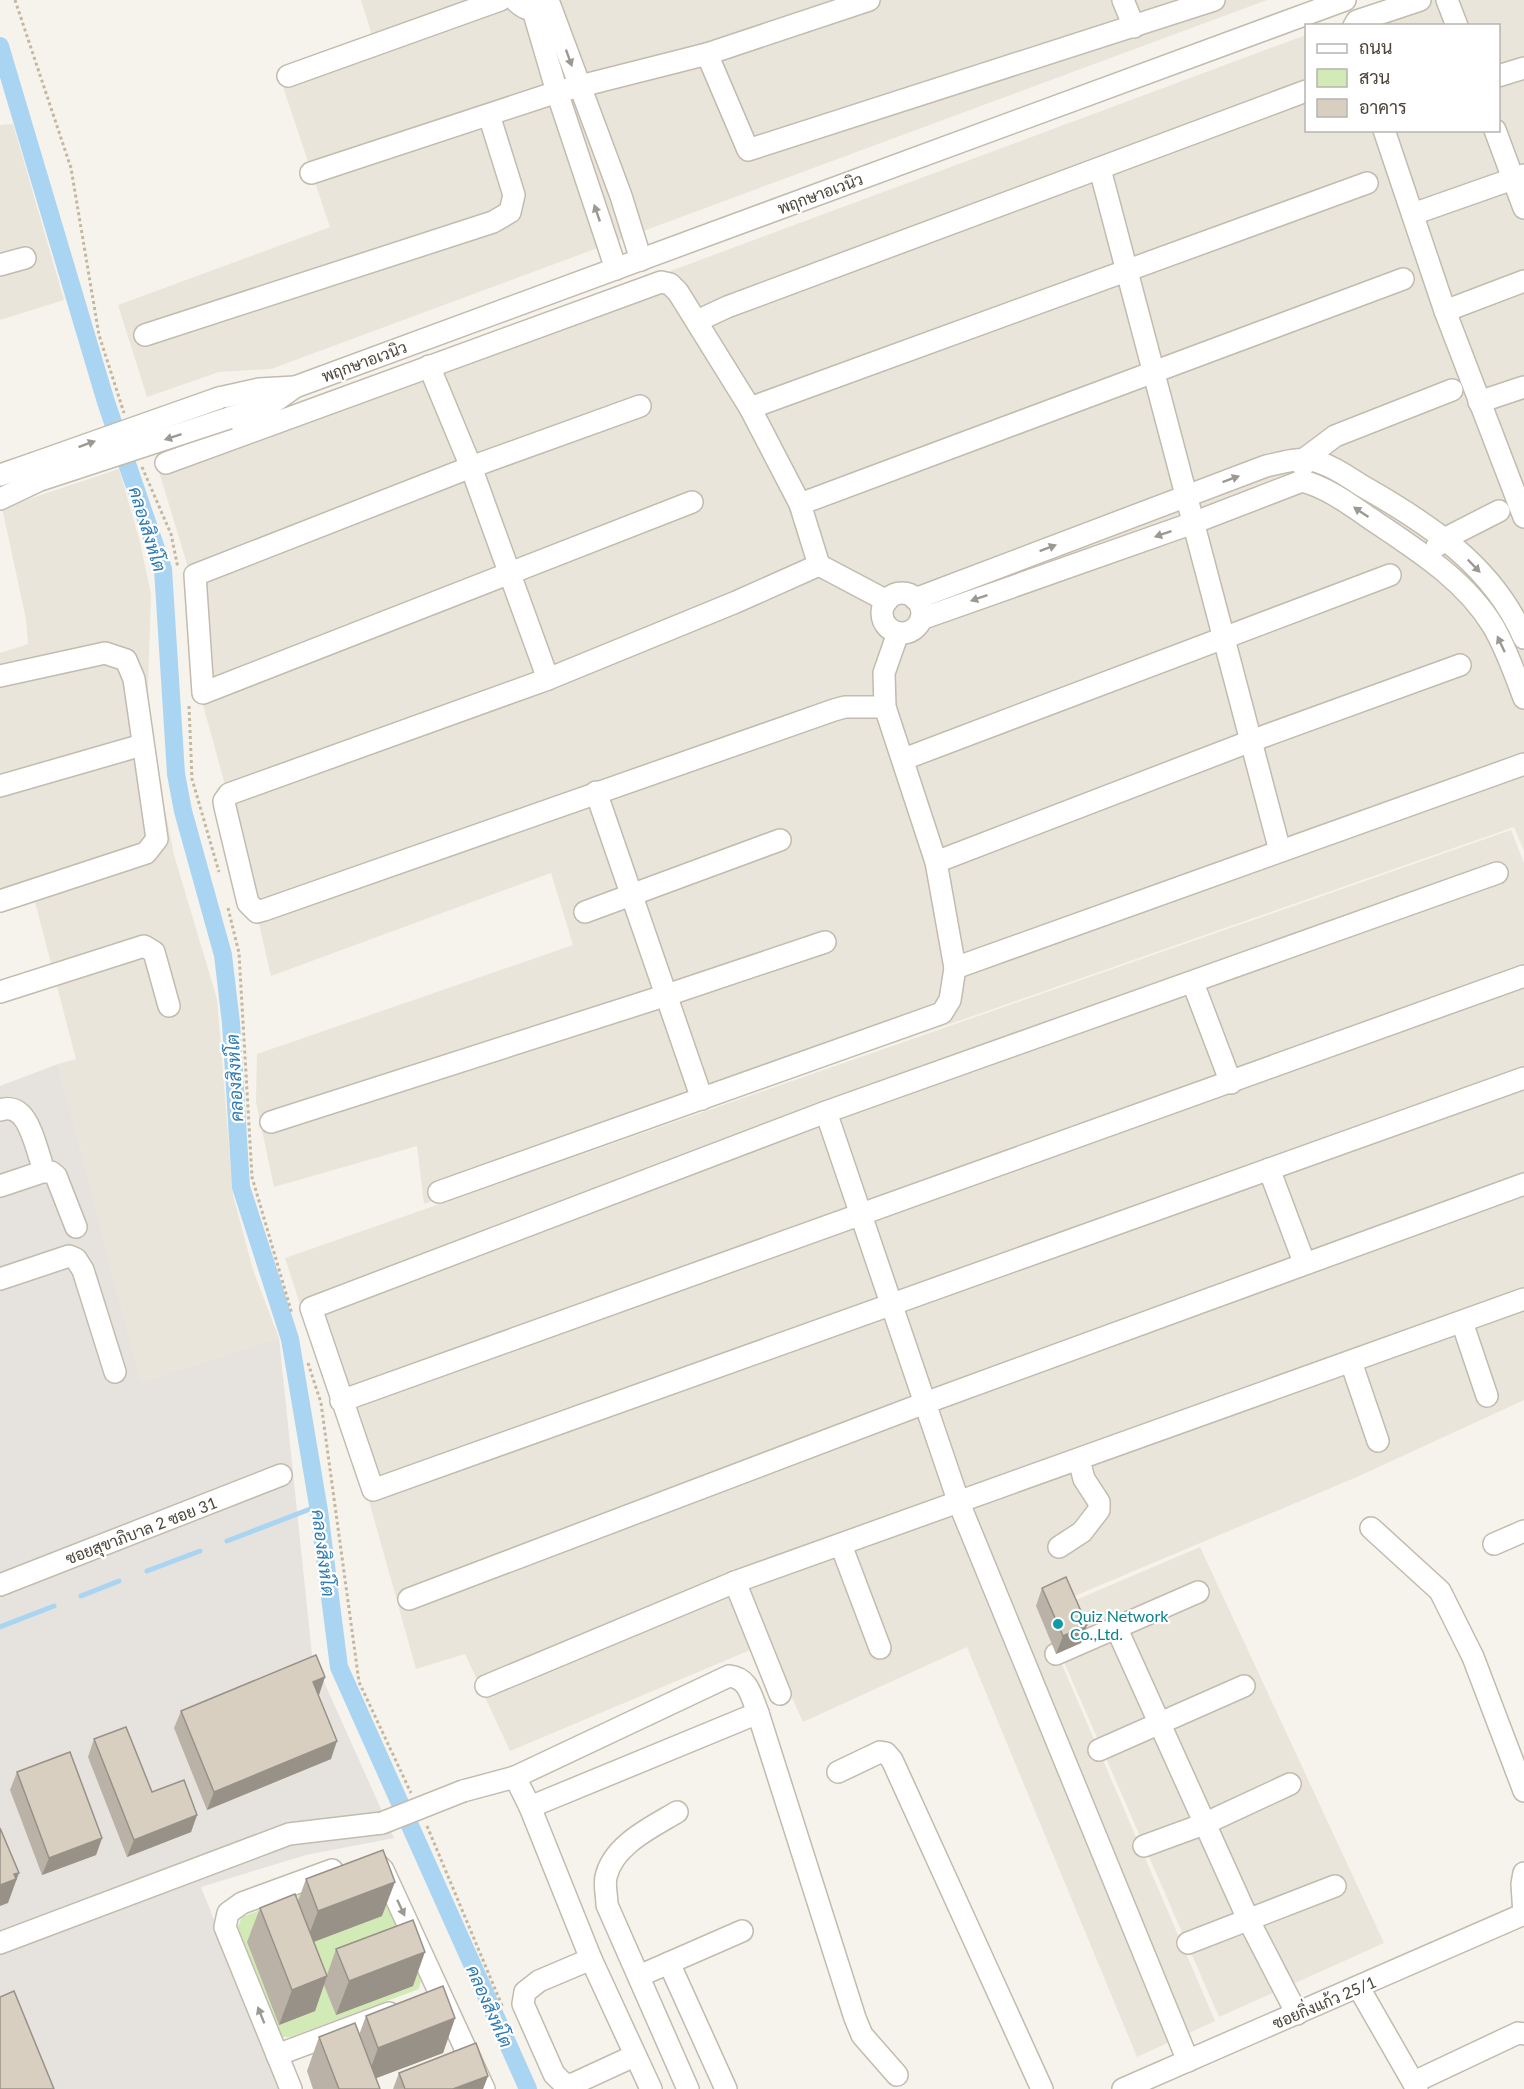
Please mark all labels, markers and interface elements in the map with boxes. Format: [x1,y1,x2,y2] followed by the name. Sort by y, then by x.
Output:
[1305,24,1500,132] legend
[1359,36,1392,58] text: ถนน
[565,49,575,67] one-way arrow
[1359,66,1390,88] text: สวน
[1359,96,1407,118] text: อาคาร
[775,169,866,218] street label: พฤกษาอเวนิว
[592,204,602,222] one-way arrow
[319,337,410,386] street label: พฤกษาอเวนิว
[164,432,182,442] one-way arrow
[78,439,96,448] one-way arrow
[1222,473,1240,483] one-way arrow
[125,483,172,574] water label: คลองสิงห์โต
[1353,507,1369,518] one-way arrow
[1154,529,1172,539] one-way arrow
[1039,542,1057,552] one-way arrow
[1467,558,1481,573] one-way arrow
[970,594,988,604] one-way arrow
[1497,635,1506,652] one-way arrow
[220,1033,247,1122] water label: คลองสิงห์โต
[63,1492,220,1570] street label: ซอยสุขาภิบาล 2 ซอย 31
[308,1508,341,1598] water label: คลองสิงห์โต
[1070,1606,1169,1643] place label: Quiz Network Co.,Ltd.
[1051,1617,1065,1631] marker: Quiz Network Co.,Ltd.
[396,1900,405,1917] one-way arrow
[462,1961,519,2051] water label: คลองสิงห์โต
[1268,1969,1379,2032] street label: ซอยกิ่งแก้ว 25/1
[256,2006,266,2024] one-way arrow

